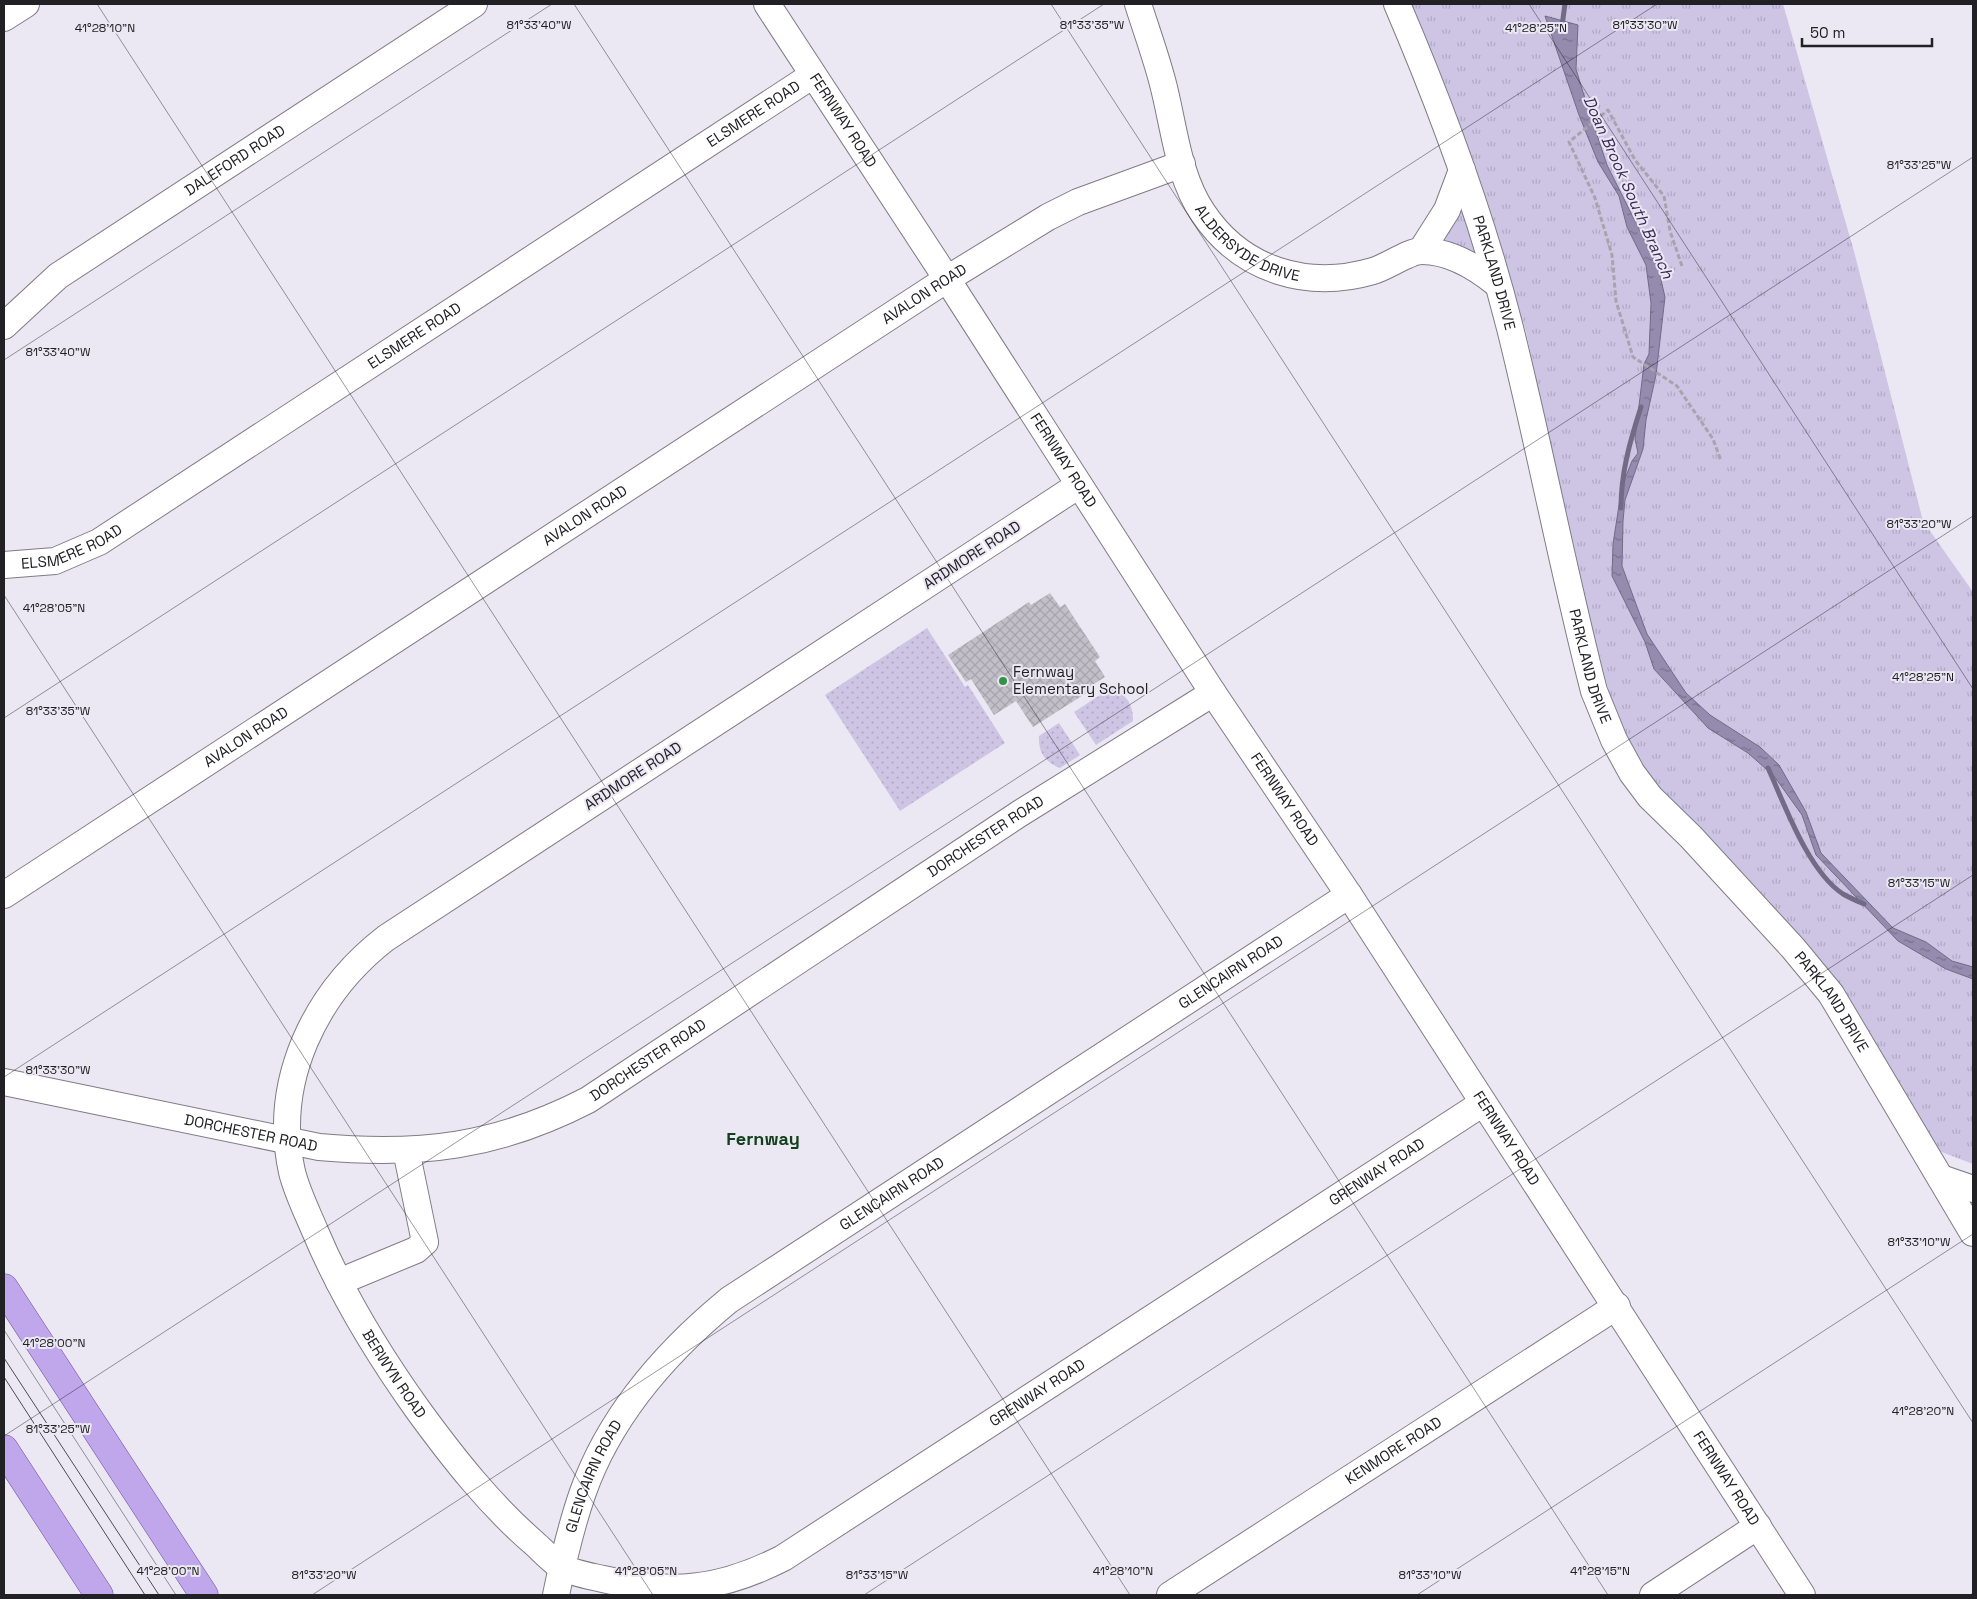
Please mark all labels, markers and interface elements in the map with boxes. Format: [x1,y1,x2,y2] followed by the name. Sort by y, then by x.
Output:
[1802,15,1932,47] scale bar
[507,17,572,33] text: 81°33'40"W
[1060,17,1125,33] text: 81°33'35"W
[1612,17,1678,33] text: 81°33'30"W
[75,20,135,36] text: 41°28'10"N
[1505,20,1567,36] text: 41°28'25"N
[1810,23,1845,42] text: 50 m
[806,69,881,171] street label: FERNWAY ROAD
[703,76,803,151] street label: ELSMERE ROAD
[1579,93,1679,283] water label: Doan Brook South Branch
[181,120,288,200] street label: DALEFORD ROAD
[1887,157,1952,173] text: 81°33'25"W
[1191,201,1301,285] street label: ALDERSYDE DRIVE
[1469,213,1520,332] street label: PARKLAND DRIVE
[878,259,970,328] street label: AVALON ROAD
[364,298,465,373] street label: ELSMERE ROAD
[26,344,91,360] text: 81°33'40"W
[1026,409,1101,511] street label: FERNWAY ROAD
[539,480,631,550] street label: AVALON ROAD
[919,516,1024,593] street label: ARDMORE ROAD
[1886,516,1952,532] text: 81°33'20"W
[20,519,126,573] street label: ELSMERE ROAD
[23,600,85,616] text: 41°28'05"N
[1565,607,1616,726] street label: PARKLAND DRIVE
[1013,662,1149,698] place label: Fernway Elementary School
[1892,669,1954,685] text: 41°28'25"N
[997,675,1009,687] marker: Fernway Elementary School
[200,702,292,771] street label: AVALON ROAD
[26,703,91,719] text: 81°33'35"W
[580,737,685,814] street label: ARDMORE ROAD
[1247,749,1323,850] street label: FERNWAY ROAD
[923,791,1047,881] street label: DORCHESTER ROAD
[1888,875,1951,891] text: 81°33'15"W
[1175,931,1287,1013] street label: GLENCAIRN ROAD
[1791,947,1873,1055] street label: PARKLAND DRIVE
[586,1014,710,1105] street label: DORCHESTER ROAD
[25,1062,91,1078] text: 81°33'30"W
[1469,1087,1544,1189] street label: FERNWAY ROAD
[183,1109,319,1155] street label: DORCHESTER ROAD
[726,1127,800,1150] district label: Fernway
[1325,1134,1428,1210] street label: GRENWAY ROAD
[835,1152,947,1234] street label: GLENCAIRN ROAD
[1888,1234,1951,1250] text: 81°33'10"W
[358,1326,431,1422] street label: BERWYN ROAD
[23,1335,85,1351] text: 41°28'00"N
[985,1354,1088,1430] street label: GRENWAY ROAD
[1892,1403,1954,1419] text: 41°28'20"N
[1341,1412,1445,1488] street label: KENMORE ROAD
[561,1416,626,1535] street label: GLENCAIRN ROAD
[26,1421,91,1437] text: 81°33'25"W
[1689,1427,1764,1529] street label: FERNWAY ROAD
[137,1563,199,1579] text: 41°28'00"N
[615,1563,677,1579] text: 41°28'05"N
[1093,1563,1153,1579] text: 41°28'10"N
[1570,1563,1630,1579] text: 41°28'15"N
[291,1567,357,1583] text: 81°33'20"W
[846,1567,909,1583] text: 81°33'15"W
[1399,1567,1462,1583] text: 81°33'10"W

